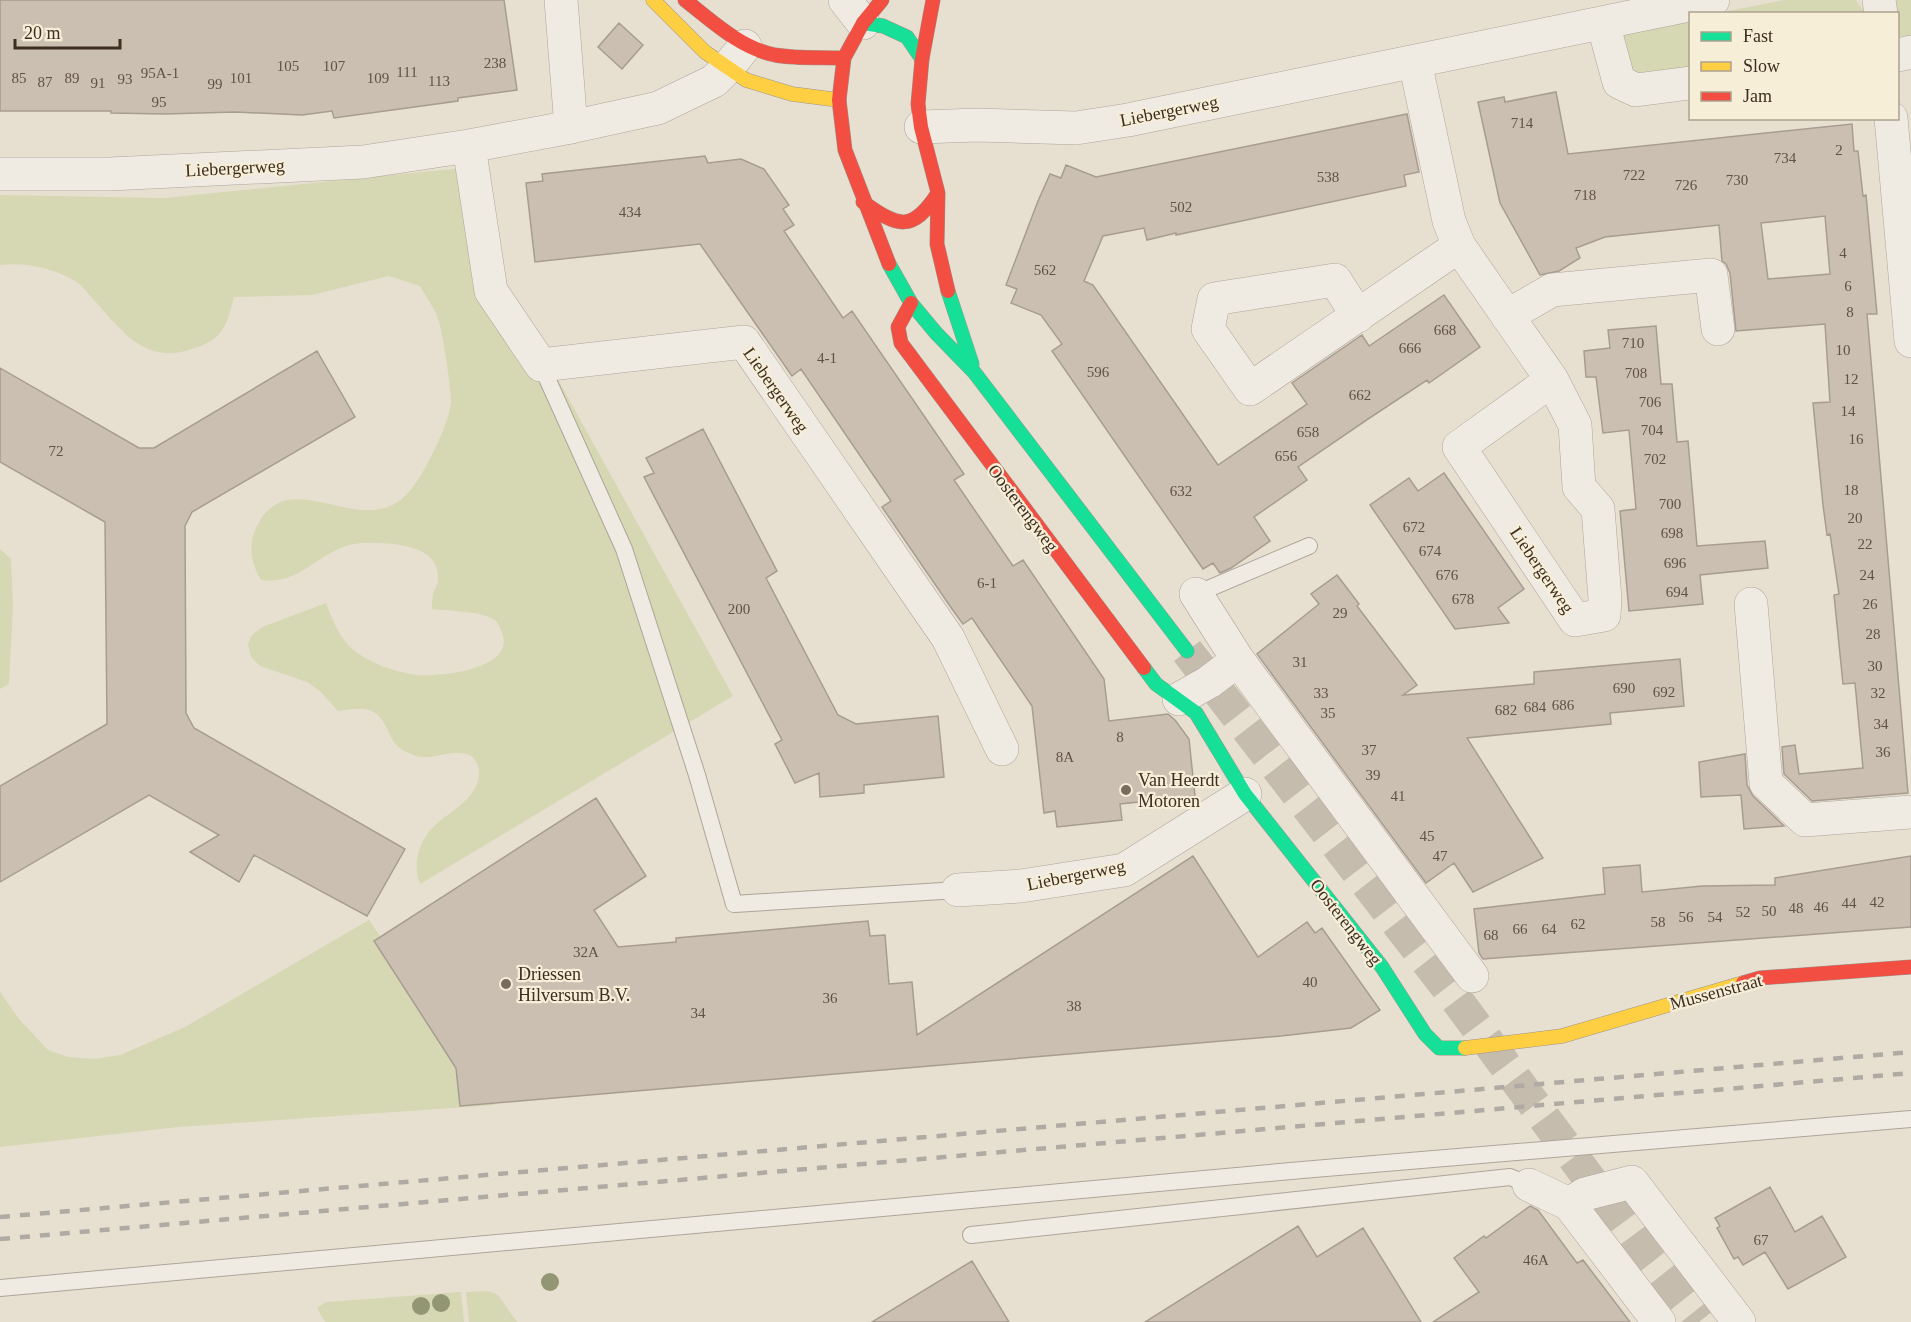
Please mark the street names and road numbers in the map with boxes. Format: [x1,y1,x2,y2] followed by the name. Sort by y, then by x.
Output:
[1118,92,1220,130] street label: Liebergerweg
[185,155,285,181] street label: Liebergerweg
[739,343,813,437] street label: Liebergerweg
[984,460,1062,556] street label: Oosterengweg
[1506,523,1578,617] street label: Liebergerweg
[1025,856,1127,894] street label: Liebergerweg
[1306,875,1386,969] street label: Oosterengweg
[1668,970,1764,1014] street label: Mussenstraat

